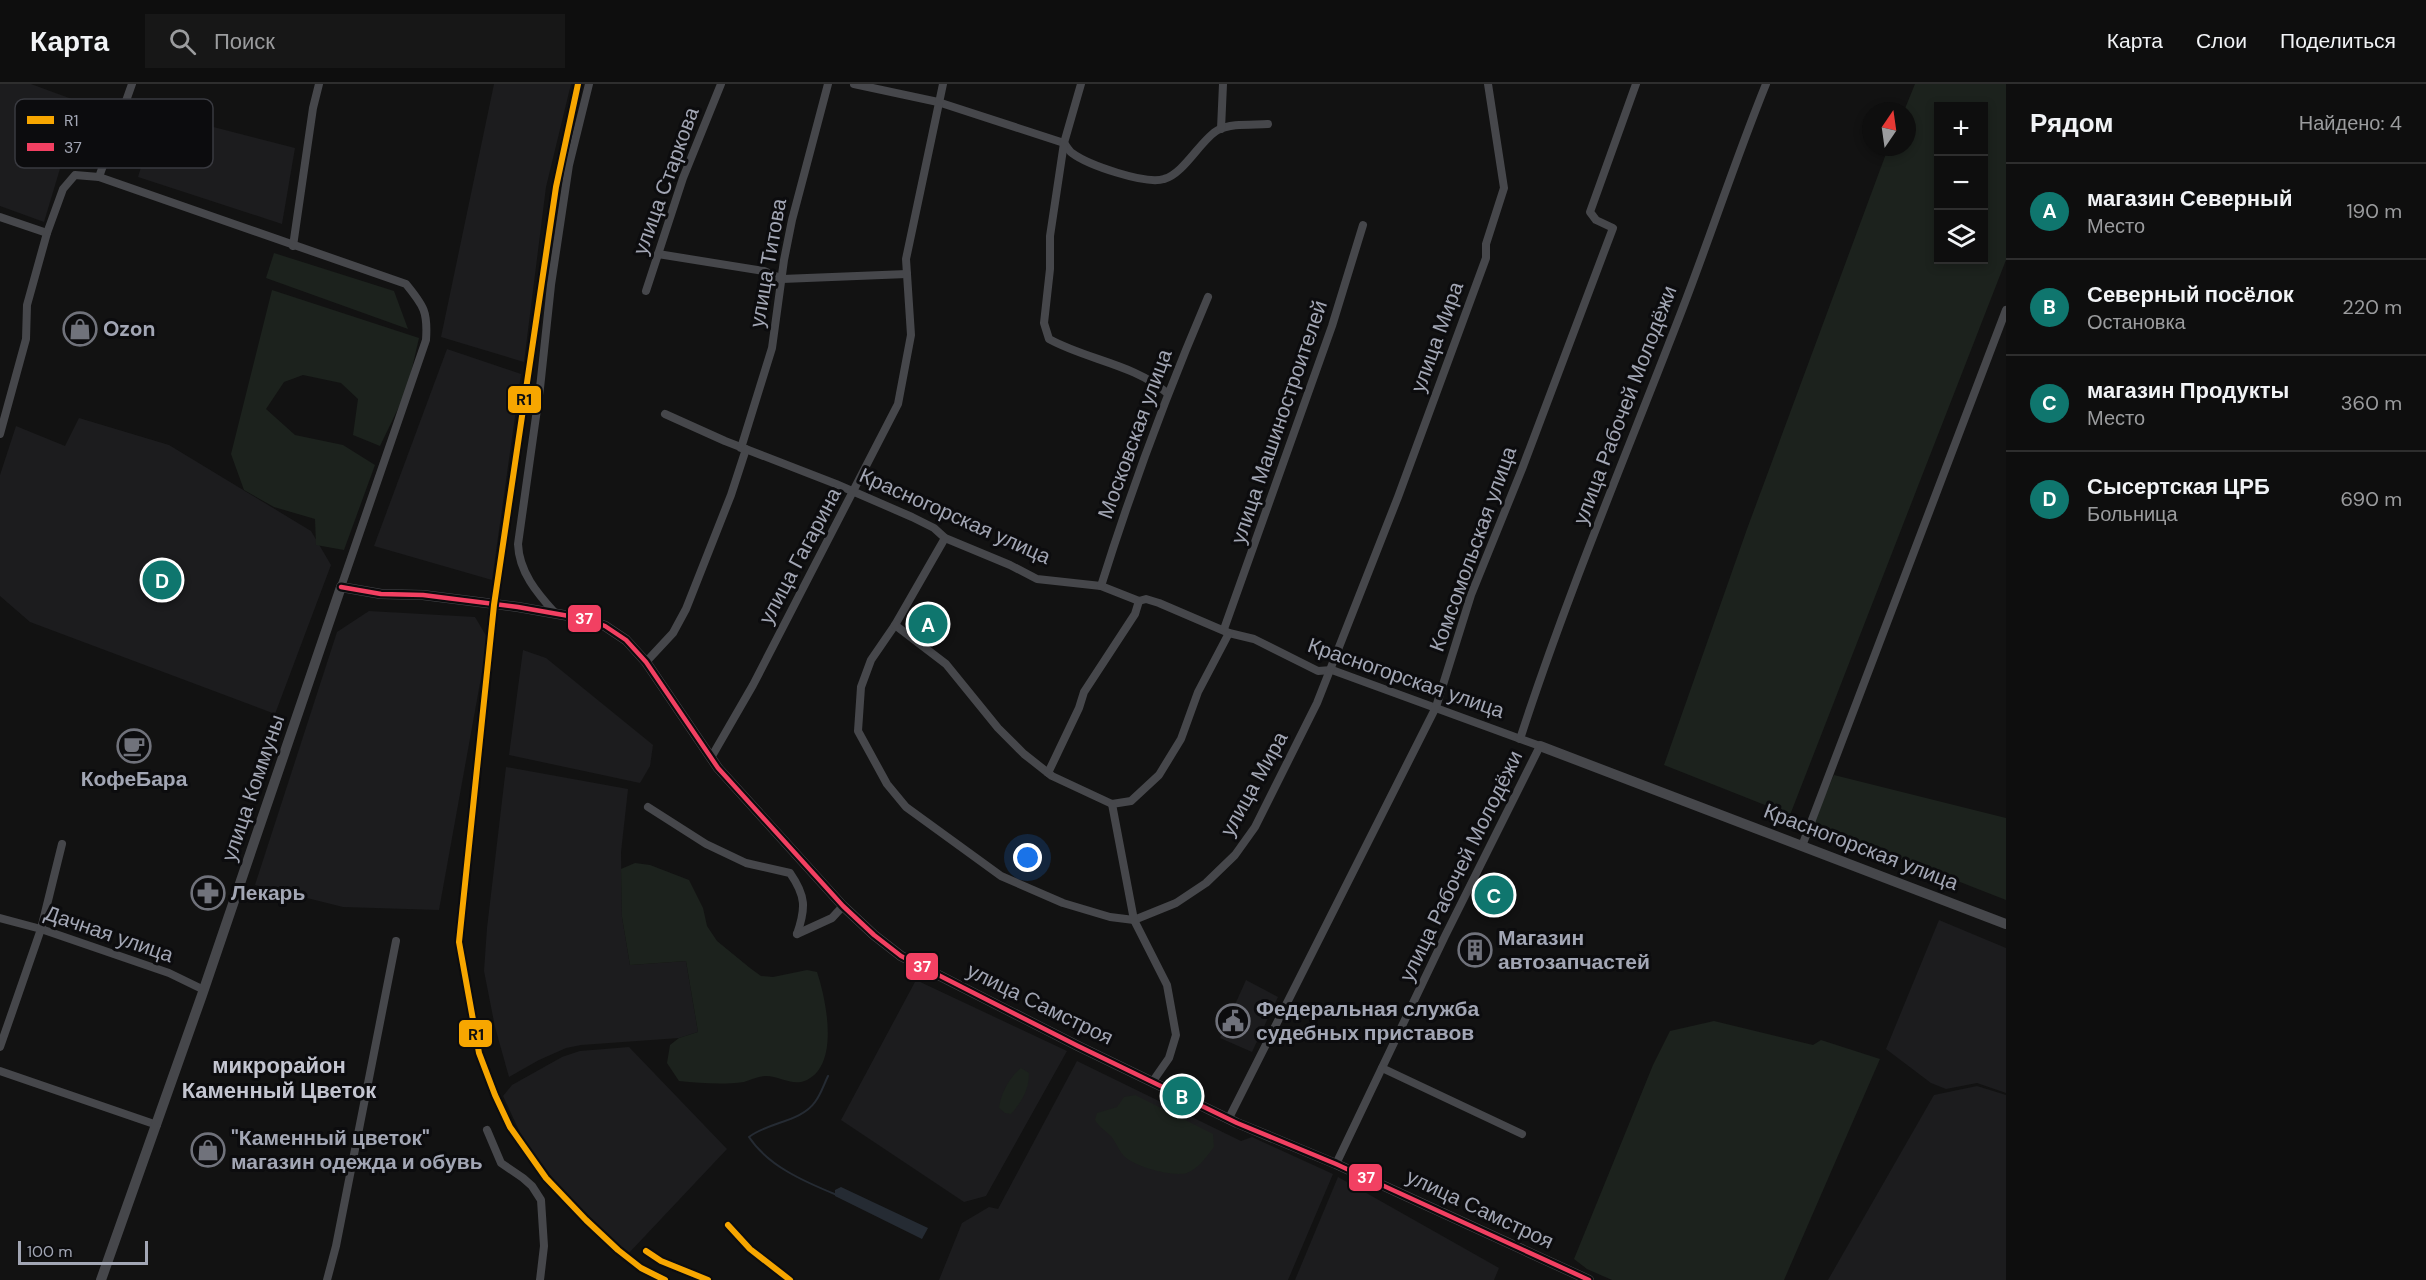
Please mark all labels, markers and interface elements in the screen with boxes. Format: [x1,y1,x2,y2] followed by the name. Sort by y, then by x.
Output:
[145,14,565,68] search box
[30,23,109,60] text: Карта
[166,25,199,58] icon: search
[214,27,275,56] text: Поиск
[2107,27,2163,55] text: Карта
[2196,27,2247,55] text: Слои
[2280,27,2396,55] text: Поделиться
[15,99,213,168] legend
[1862,102,1916,156] north arrow
[1934,102,1988,264] map controls
[1934,102,1988,156] button: +
[626,103,706,259] street label: улица Старкова
[2030,106,2113,140] text: Рядом
[64,110,79,131] text: R1
[2299,110,2402,136] text: Найдено: 4
[64,137,82,158] text: 37
[1934,156,1988,210] button: −
[2087,184,2292,213] text: магазин Северный
[743,196,793,330] street label: улица Титова
[2042,198,2057,224] text: A
[2346,198,2402,224] text: 190 m
[1934,210,1988,264] button: layers
[2087,213,2145,239] text: Место
[1404,277,1470,396] street label: улица Мира
[2087,280,2294,309] text: Северный посёлок
[1566,281,1684,529] street label: улица Рабочей Молодёжи
[2043,294,2056,320] text: B
[2342,294,2402,320] text: 220 m
[1224,297,1334,547] street label: улица Машиностроителей
[2087,309,2186,335] text: Остановка
[62,311,98,347] shop icon: Ozon
[103,315,156,343] place label: Ozon
[1091,345,1179,523] street label: Московская улица
[2087,376,2289,405] text: магазин Продукты
[507,385,542,414] line badge: R1
[516,389,532,410] text: R1
[2042,390,2057,416] text: C
[2341,390,2402,416] text: 360 m
[2087,405,2145,431] text: Место
[1423,442,1523,655] street label: Комсомольская улица
[855,461,1055,571] street label: Красногорская улица
[2087,472,2270,501] text: Сысертская ЦРБ
[752,483,848,629] street label: улица Гагарина
[2042,486,2057,512] text: D
[2340,486,2402,512] text: 690 m
[2087,501,2178,527] text: Больница
[142,558,182,602] pin: D
[908,602,948,646] pin: A
[567,604,602,633] line badge: 37
[575,608,593,629] text: 37
[1304,631,1508,725] street label: Красногорская улица
[215,711,291,865] street label: улица Коммуны
[1214,726,1294,841] street label: улица Мира
[116,728,152,764] cafe icon: КофеБара
[1393,746,1529,986] street label: улица Рабочей Молодёжи
[81,765,188,793] place label: КофеБара
[1760,797,1963,897] street label: Красногорская улица
[1013,843,1042,872] your location
[1474,872,1514,918] pin: C
[190,875,226,911] pharmacy icon: Лекарь
[231,879,305,907] place label: Лекарь
[41,899,177,969] street label: Дачная улица
[1498,924,1650,976] place label: Магазин автозапчастей
[1457,932,1493,968] building icon: Магазин автозапчастей
[905,952,939,981] line badge: 37
[913,956,931,977] text: 37
[962,956,1118,1052] street label: улица Самстроя
[1256,995,1479,1047] place label: Федеральная служба судебных приставов
[1215,1003,1251,1039] public building icon: Федеральная служба судебных приставов
[458,1019,493,1048] line badge: R1
[468,1024,484,1045] text: R1
[182,1051,377,1105] district label: микрорайон Каменный Цветок
[1162,1074,1202,1118] pin: B
[231,1124,483,1176] place label: "Каменный цветок" магазин одежда и обувь
[190,1132,226,1168] shop icon: "Каменный цветок" магазин одежда и обувь
[1348,1163,1383,1192] line badge: 37
[1402,1163,1558,1255] street label: улица Самстроя
[1357,1167,1375,1188] text: 37
[18,1238,148,1266] scale bar
[27,1241,72,1262] text: 100 m

